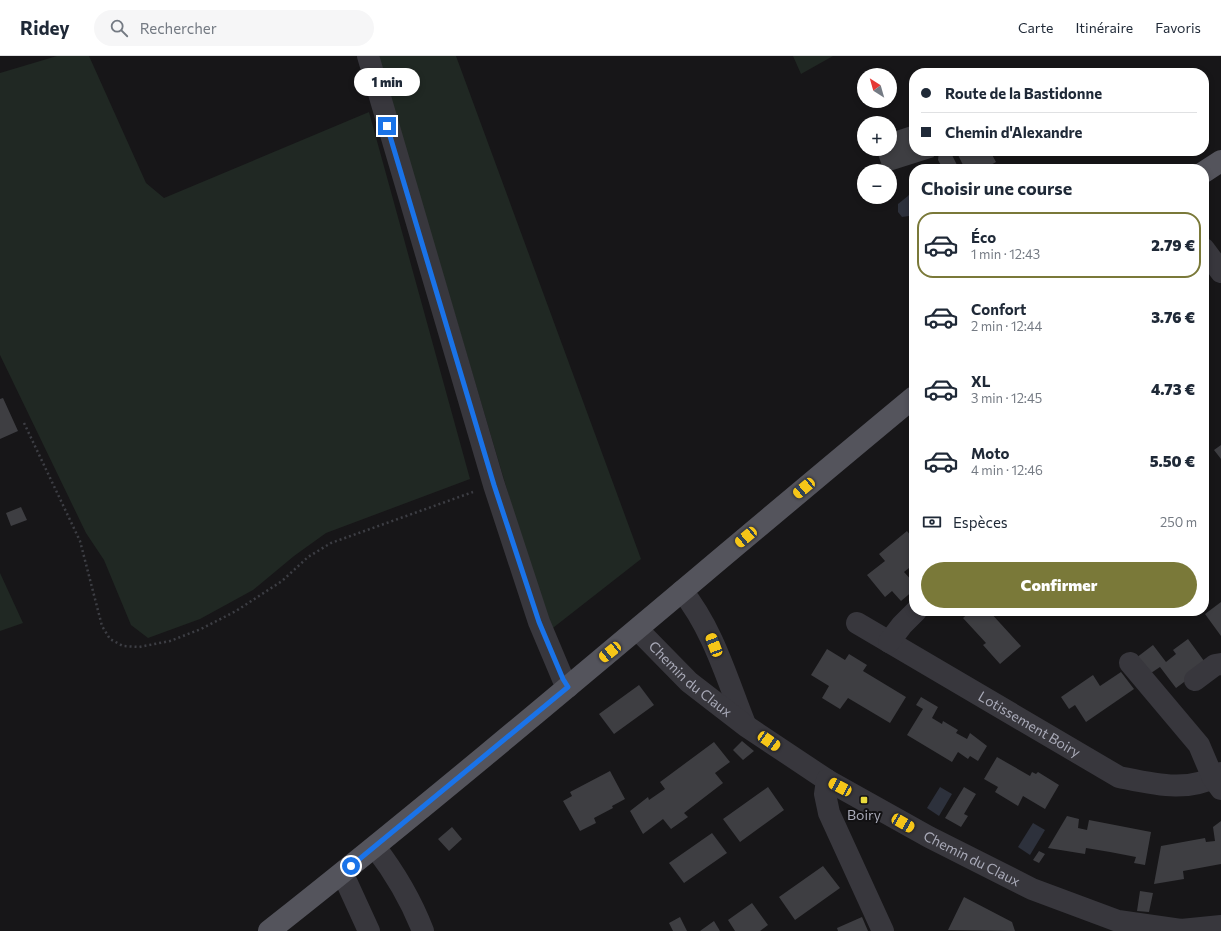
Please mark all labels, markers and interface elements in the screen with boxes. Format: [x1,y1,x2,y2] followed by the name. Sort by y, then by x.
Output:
[94,10,374,46] search box
[20,16,70,39] text: Ridey
[108,17,130,39] icon: search
[140,19,217,37] text: Rechercher
[1018,19,1053,36] text: Carte
[1075,19,1133,36] text: Itinéraire
[1155,19,1201,36] text: Favoris
[354,68,420,96] callout: 1 min
[857,68,897,108] north arrow
[857,68,897,204] map controls
[371,74,403,90] text: 1 min
[945,84,1102,102] text: Route de la Bastidonne
[857,116,897,156] button: +
[378,117,396,135] route end
[945,123,1082,141] text: Chemin d'Alexandre
[857,164,897,204] button: −
[921,177,1072,199] text: Choisir une course
[923,227,959,263] icon: car
[971,228,996,246] text: Éco
[1151,236,1195,254] text: 2.79 €
[971,246,1040,262] text: 1 min · 12:43
[923,299,959,335] icon: car
[971,300,1026,318] text: Confort
[1151,308,1195,326] text: 3.76 €
[971,318,1042,334] text: 2 min · 12:44
[923,371,959,407] icon: car
[971,372,990,390] text: XL
[1151,380,1195,398] text: 4.73 €
[971,390,1042,406] text: 3 min · 12:45
[923,443,959,479] icon: car
[971,444,1010,462] text: Moto
[1150,452,1195,470] text: 5.50 €
[971,462,1043,478] text: 4 min · 12:46
[791,476,817,500] car
[921,511,943,533] icon: cash
[953,513,1008,531] text: Espèces
[1160,514,1197,530] text: 250 m
[733,525,759,549] car
[921,562,1197,608] button: Confirmer
[704,632,724,658] car
[646,637,736,721] street label: Chemin du Claux
[597,640,623,664] car
[975,687,1084,761] street label: Lotissement Boiry
[756,729,782,753] car
[827,776,853,798] car
[859,795,869,805] marker: Boiry
[847,806,881,823] place label: Boiry
[890,812,916,834] car
[921,827,1024,890] street label: Chemin du Claux
[342,857,360,875] route start

